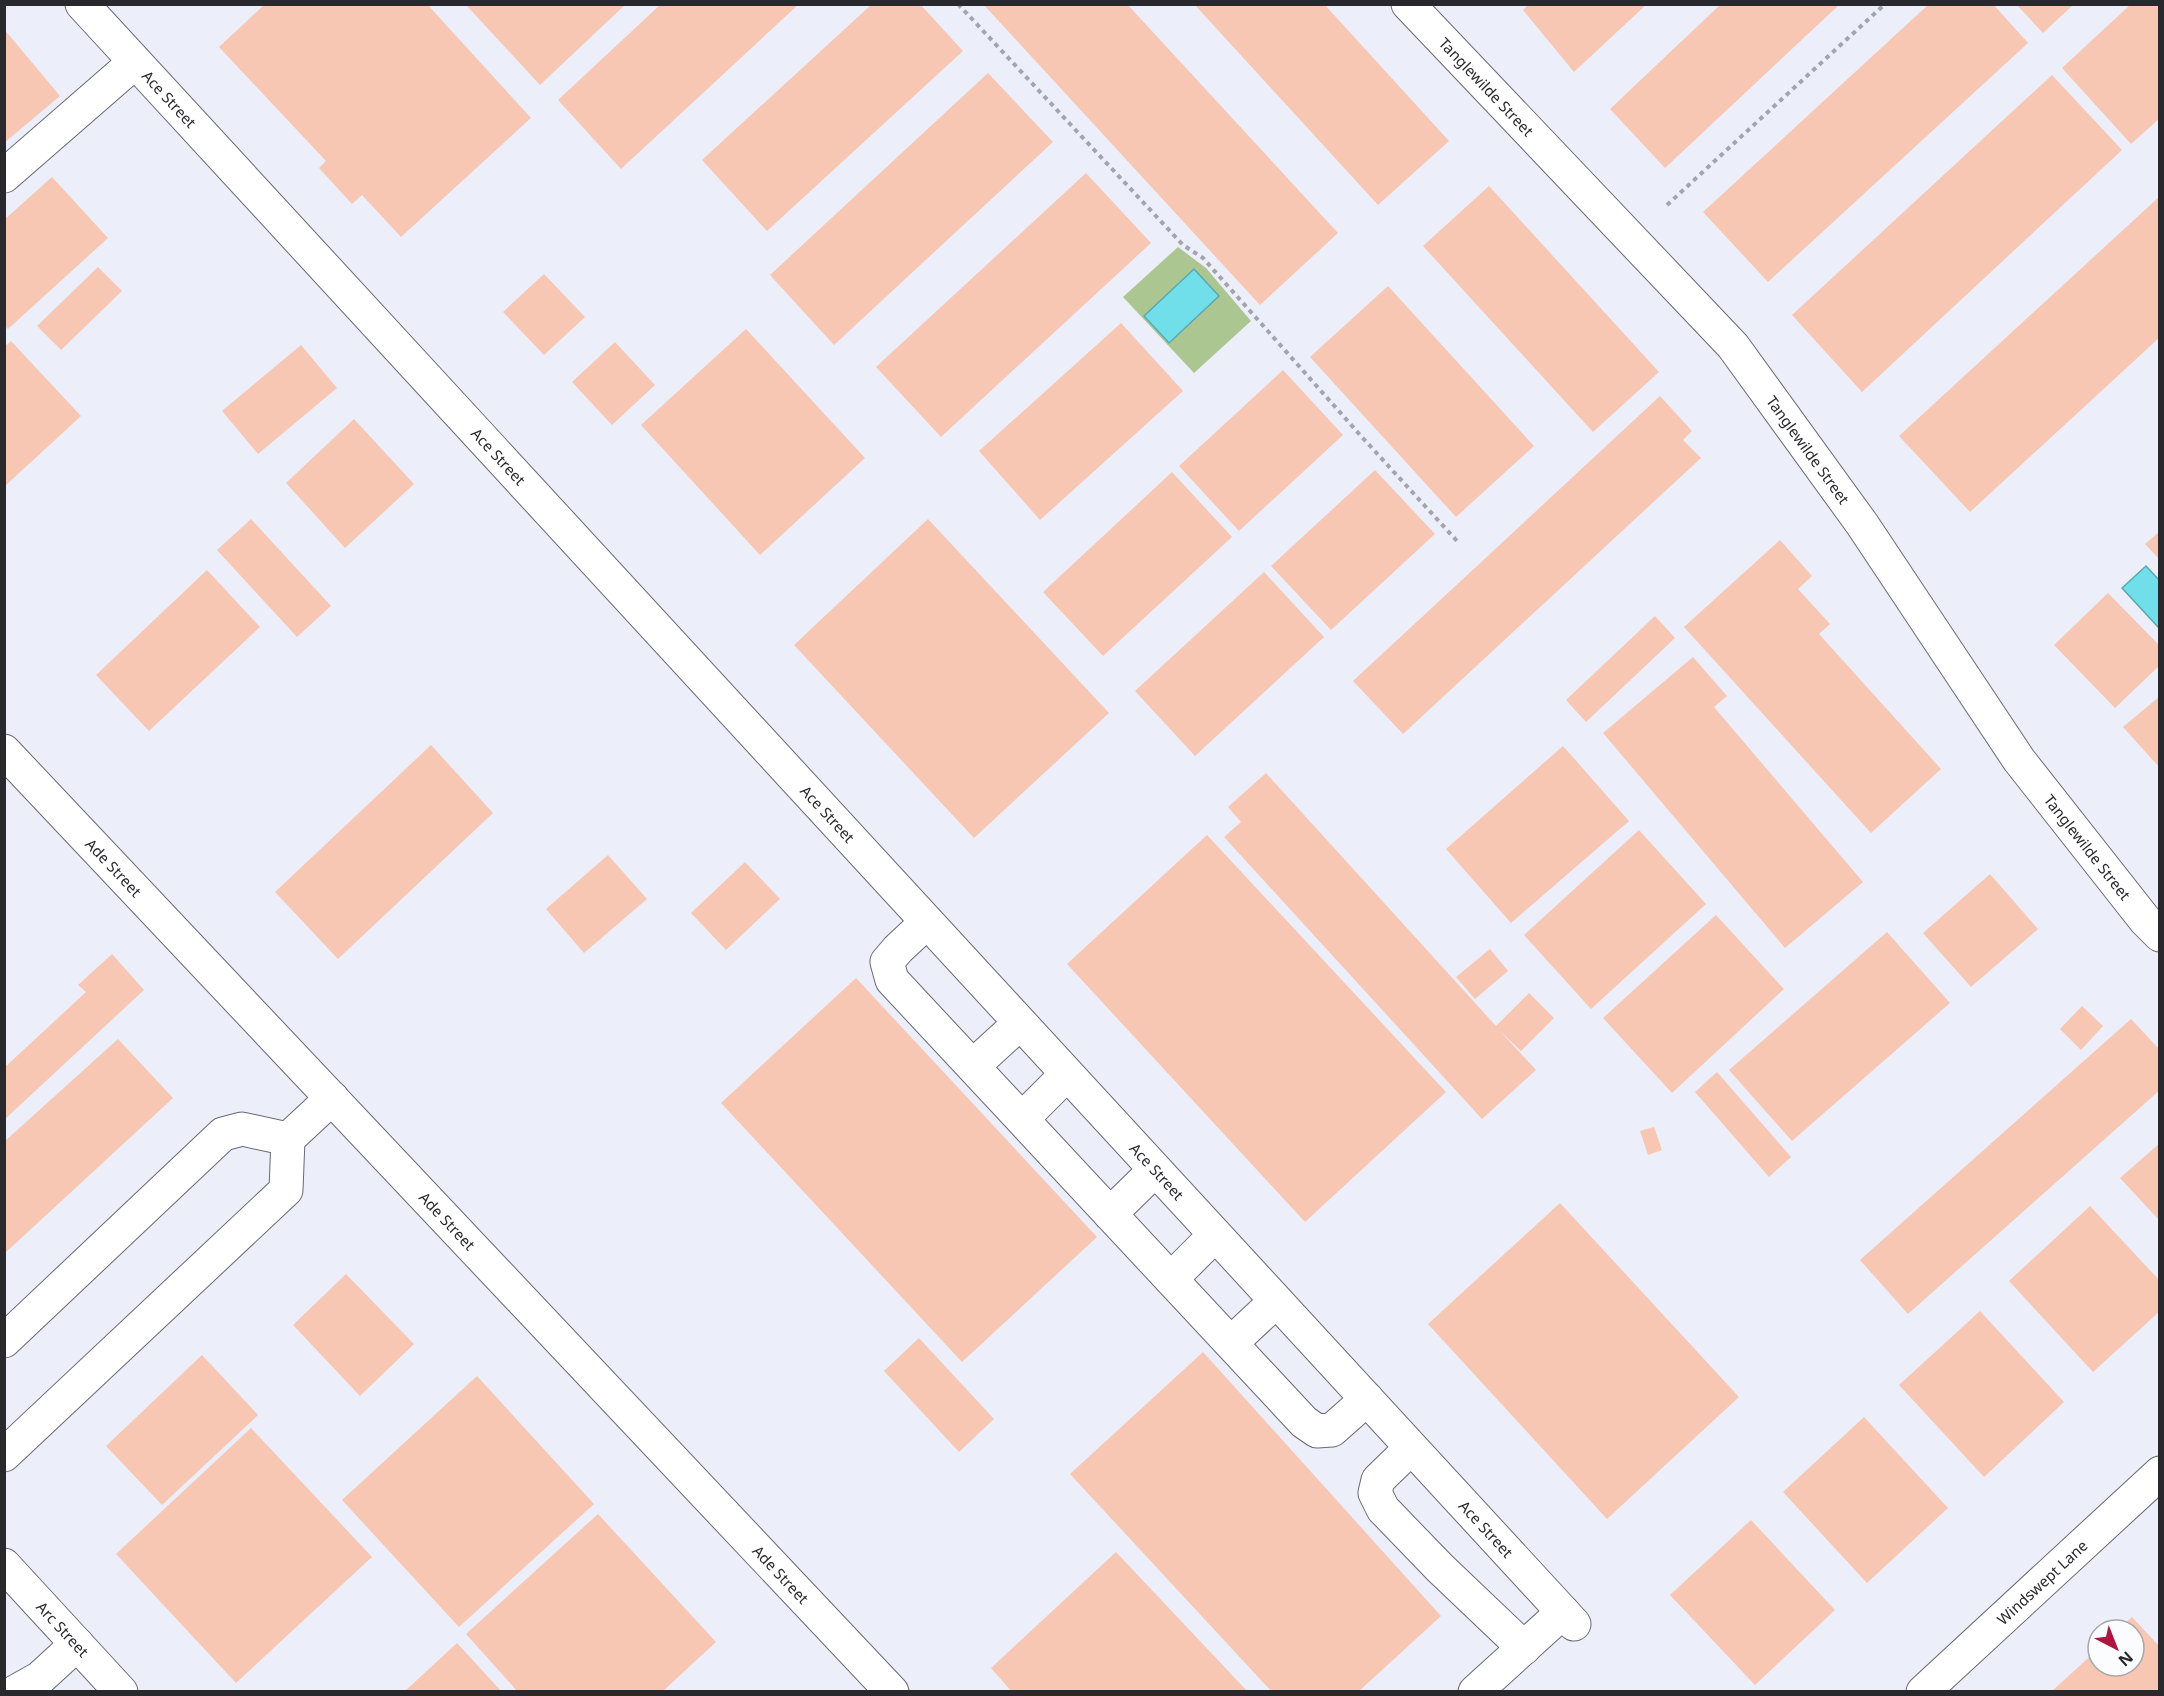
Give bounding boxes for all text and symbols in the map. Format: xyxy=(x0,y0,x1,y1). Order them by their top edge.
street label: Tanglewilde Street xyxy=(1435,33,1539,141)
street label: Ace Street xyxy=(138,66,201,132)
street label: Tanglewilde Street xyxy=(1762,392,1855,508)
street label: Ace Street xyxy=(467,423,530,490)
street label: Ace Street xyxy=(796,781,860,847)
street label: Tanglewilde Street xyxy=(2040,790,2136,905)
street label: Ade Street xyxy=(81,834,147,901)
street label: Ace Street xyxy=(1126,1138,1189,1205)
street label: Ade Street xyxy=(415,1187,480,1255)
street label: Ace Street xyxy=(1455,1496,1518,1562)
street label: Windswept Lane xyxy=(1992,1535,2092,1629)
street label: Ade Street xyxy=(749,1541,814,1608)
street label: Arc Street xyxy=(32,1597,94,1661)
north arrow xyxy=(2086,1618,2146,1678)
text: N xyxy=(2114,1647,2138,1672)

